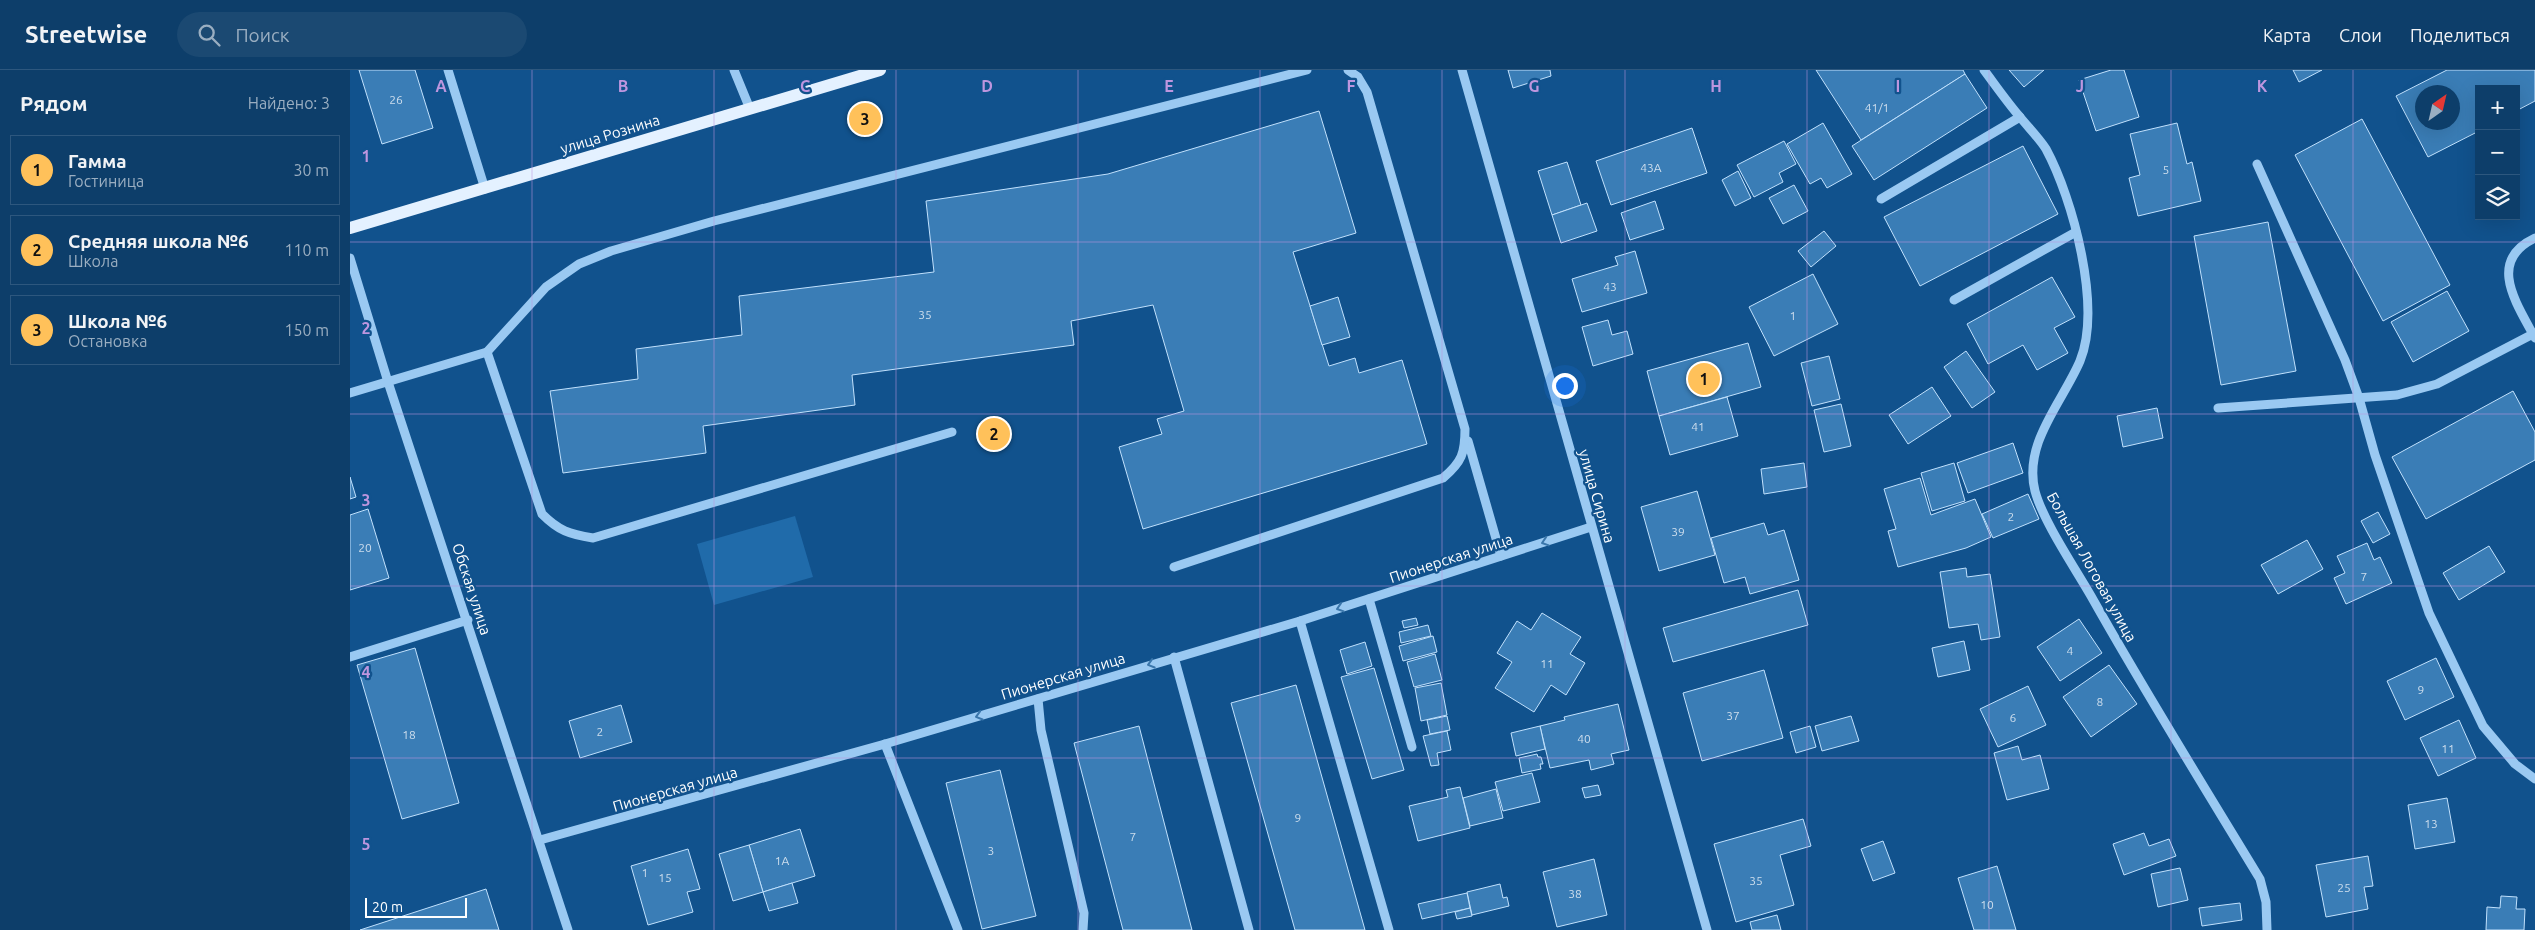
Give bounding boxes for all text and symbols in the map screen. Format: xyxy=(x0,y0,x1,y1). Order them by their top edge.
search box xyxy=(177,12,527,57)
text: Streetwise xyxy=(25,21,147,48)
icon: search xyxy=(195,21,223,49)
text: Поиск xyxy=(235,24,290,46)
text: Карта xyxy=(2263,25,2311,45)
text: Слои xyxy=(2339,25,2382,45)
text: Поделиться xyxy=(2410,25,2510,45)
text: A xyxy=(435,77,447,95)
text: B xyxy=(618,77,628,95)
text: C xyxy=(800,77,810,95)
text: D xyxy=(981,77,993,95)
text: E xyxy=(1164,77,1174,95)
text: F xyxy=(1347,77,1356,95)
text: G xyxy=(1528,77,1540,95)
text: H xyxy=(1710,77,1722,95)
text: I xyxy=(1896,77,1900,95)
text: J xyxy=(2076,77,2084,95)
text: K xyxy=(2257,77,2268,95)
north arrow xyxy=(2415,85,2460,130)
map controls xyxy=(2475,85,2520,220)
button: + xyxy=(2475,85,2520,130)
text: Рядом xyxy=(20,91,88,115)
house number: 26 xyxy=(389,93,403,106)
text: Найдено: 3 xyxy=(248,94,330,112)
pin: 3 xyxy=(849,100,881,138)
house number: 41/1 xyxy=(1865,101,1889,114)
street label: улица Рознина xyxy=(558,111,662,157)
button: − xyxy=(2475,130,2520,175)
text: 1 xyxy=(361,147,371,165)
text: Гамма xyxy=(68,150,127,172)
text: 1 xyxy=(32,161,42,179)
text: 30 m xyxy=(293,161,329,179)
house number: 43А xyxy=(1640,161,1662,174)
house number: 5 xyxy=(2163,163,2169,176)
text: Гостиница xyxy=(68,172,144,190)
button: layers xyxy=(2475,175,2520,220)
text: Средняя школа №6 xyxy=(68,230,249,252)
text: 2 xyxy=(32,241,42,259)
text: 110 m xyxy=(284,241,329,259)
text: Школа xyxy=(68,252,118,270)
house number: 43 xyxy=(1603,280,1617,293)
house number: 35 xyxy=(918,308,932,321)
house number: 1 xyxy=(1790,309,1796,322)
text: Школа №6 xyxy=(68,310,167,332)
text: 2 xyxy=(361,319,371,337)
text: 3 xyxy=(32,321,42,339)
text: 150 m xyxy=(284,321,329,339)
text: Остановка xyxy=(68,332,147,350)
pin: 1 xyxy=(1688,360,1720,398)
your location xyxy=(1552,373,1578,399)
pin: 2 xyxy=(978,415,1010,453)
house number: 41 xyxy=(1691,420,1705,433)
street label: улица Сирина xyxy=(1576,447,1618,545)
street label: Большая Логовая улица xyxy=(2044,489,2140,645)
text: 3 xyxy=(361,491,371,509)
house number: 2 xyxy=(2008,510,2014,523)
house number: 39 xyxy=(1671,525,1685,538)
street label: Пионерская улица xyxy=(1387,530,1515,586)
one-way arrow xyxy=(1541,536,1550,546)
house number: 20 xyxy=(358,541,372,554)
street label: Обская улица xyxy=(449,541,495,637)
house number: 7 xyxy=(2361,570,2367,583)
one-way arrow xyxy=(1337,602,1345,612)
house number: 4 xyxy=(2067,644,2074,657)
street label: Пионерская улица xyxy=(999,649,1127,703)
house number: 11 xyxy=(1540,657,1554,670)
one-way arrow xyxy=(1147,658,1156,668)
text: 4 xyxy=(361,663,371,681)
house number: 9 xyxy=(2418,683,2424,696)
house number: 8 xyxy=(2097,695,2104,708)
house number: 37 xyxy=(1726,709,1740,722)
one-way arrow xyxy=(975,711,983,721)
house number: 6 xyxy=(2010,711,2017,724)
house number: 2 xyxy=(597,725,603,738)
house number: 18 xyxy=(402,728,416,741)
house number: 40 xyxy=(1577,732,1591,745)
house number: 11 xyxy=(2441,742,2455,755)
street label: Пионерская улица xyxy=(611,763,739,815)
house number: 9 xyxy=(1295,811,1301,824)
house number: 13 xyxy=(2424,817,2438,830)
house number: 7 xyxy=(1130,830,1136,843)
text: 5 xyxy=(361,835,371,853)
house number: 3 xyxy=(988,844,994,857)
house number: 1А xyxy=(775,854,789,867)
house number: 1 xyxy=(642,866,648,879)
house number: 15 xyxy=(658,871,672,884)
house number: 35 xyxy=(1749,874,1763,887)
house number: 25 xyxy=(2337,881,2351,894)
house number: 38 xyxy=(1568,887,1582,900)
scale bar xyxy=(365,895,468,918)
house number: 10 xyxy=(1980,898,1994,911)
text: 20 m xyxy=(372,899,403,915)

